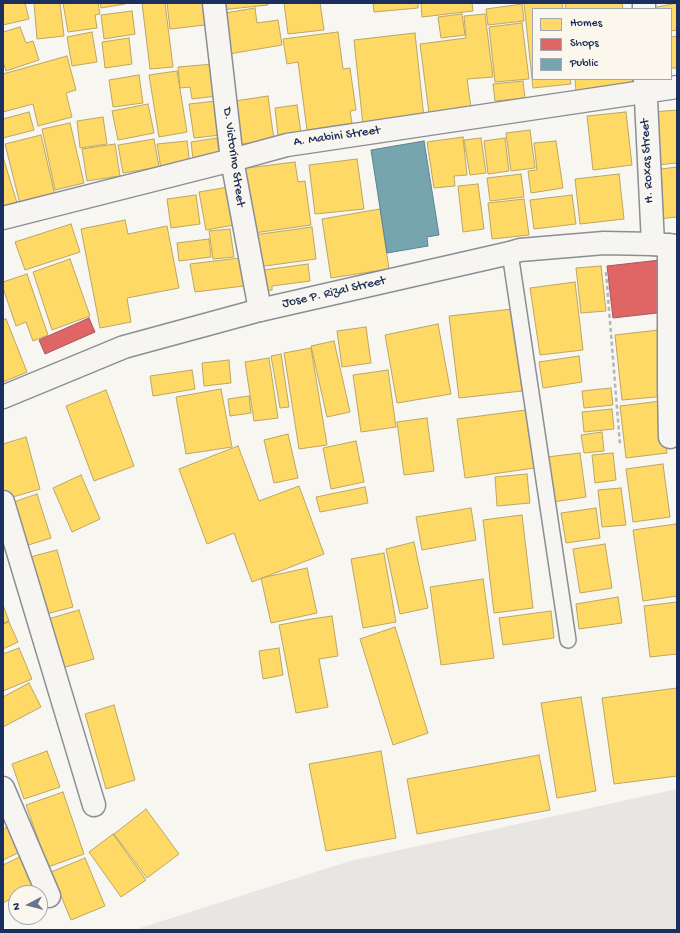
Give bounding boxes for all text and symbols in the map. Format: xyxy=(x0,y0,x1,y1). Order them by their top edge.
legend xyxy=(532,8,672,80)
text: Homes xyxy=(570,17,602,31)
text: Shops xyxy=(570,37,599,51)
text: Public xyxy=(570,57,598,71)
street label: D. Victorino Street xyxy=(218,106,248,208)
street label: H. Roxas Street xyxy=(638,118,658,204)
street label: A. Mabini Street xyxy=(293,123,381,151)
street label: Jose P. Rizal Street xyxy=(281,274,387,312)
north arrow xyxy=(8,885,48,925)
text: N xyxy=(11,902,23,911)

